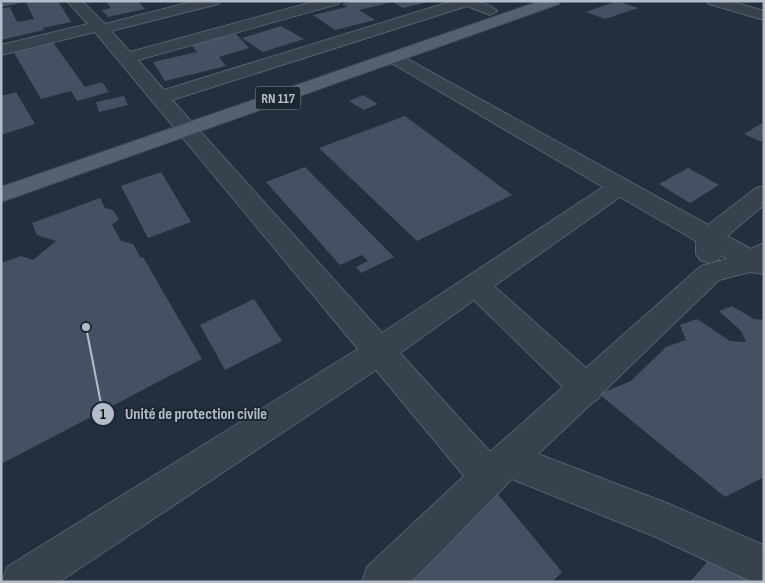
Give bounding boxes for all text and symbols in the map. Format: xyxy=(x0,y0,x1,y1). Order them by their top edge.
road number: RN 117 xyxy=(256,86,300,110)
callout: Unité de protection civile xyxy=(90,398,277,429)
text: 1 xyxy=(100,405,106,424)
text: Unité de protection civile xyxy=(125,405,267,424)

